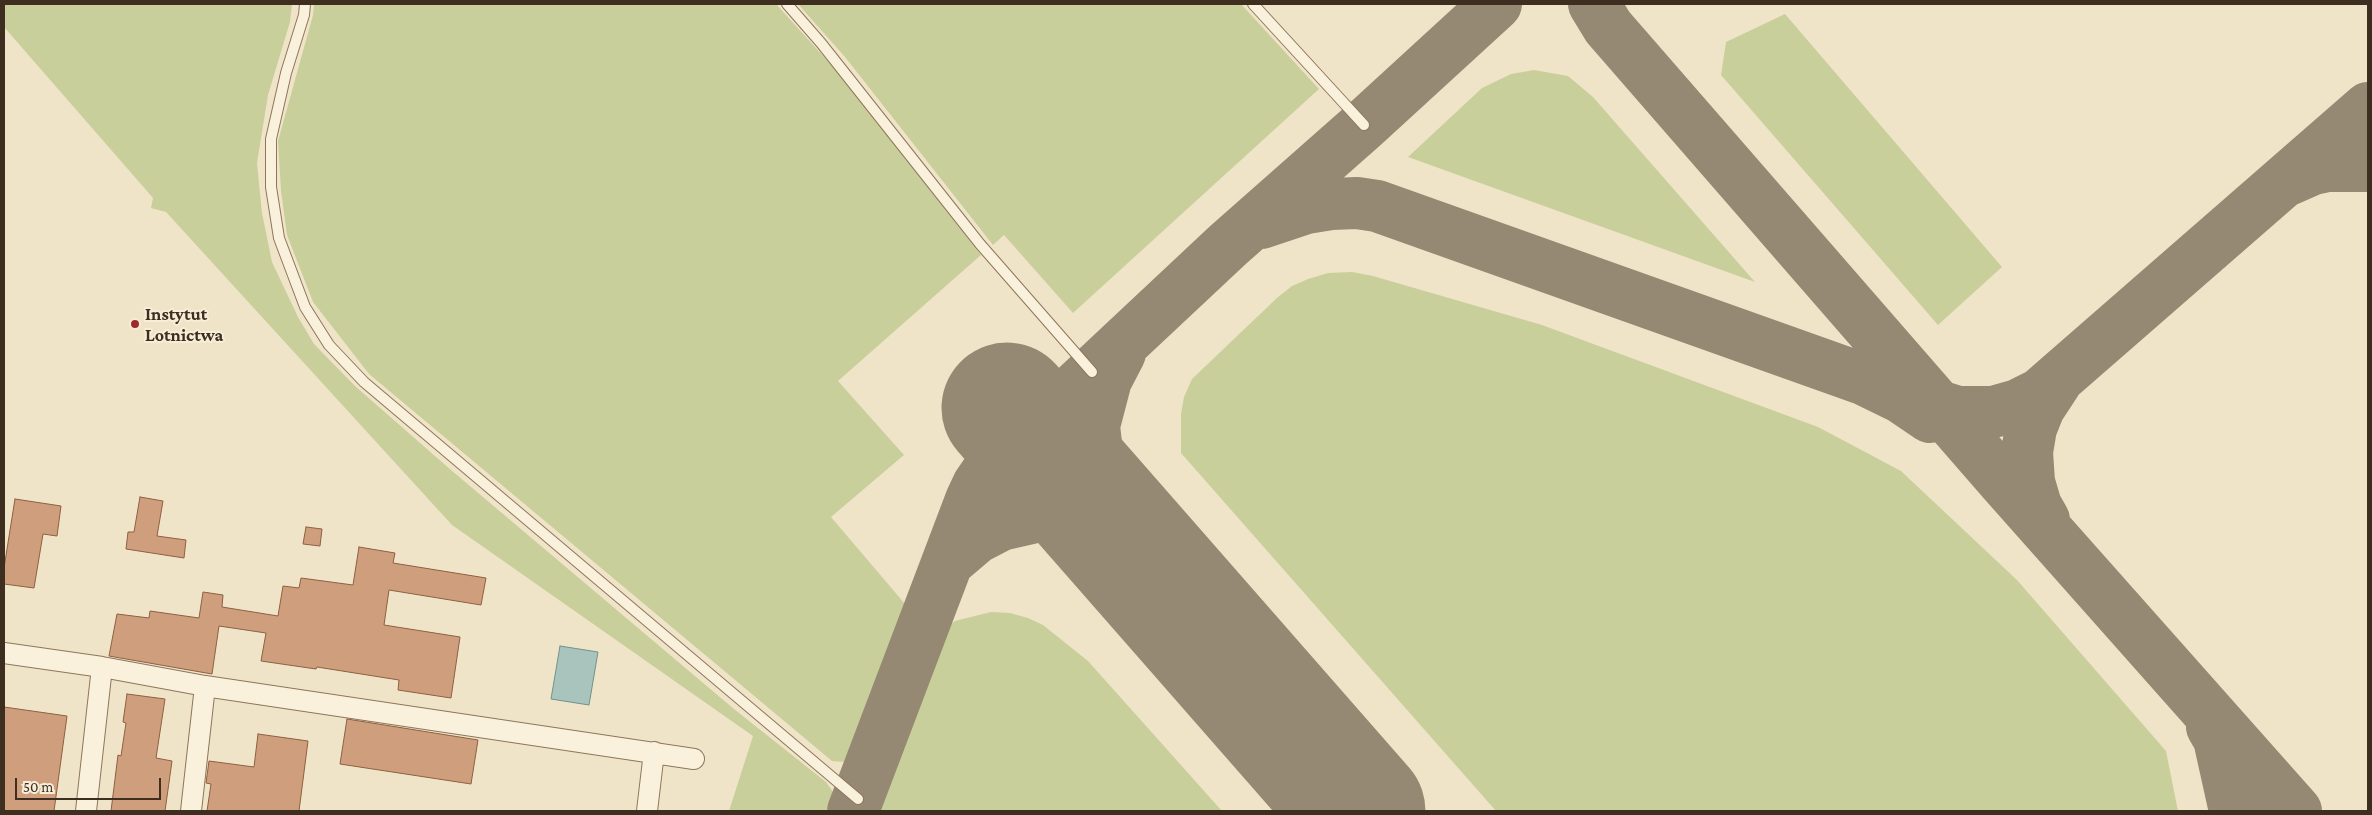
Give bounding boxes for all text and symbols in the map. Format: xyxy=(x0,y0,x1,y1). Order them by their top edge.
place label: Instytut Lotnictwa xyxy=(145,303,223,346)
marker: Instytut Lotnictwa xyxy=(129,318,141,330)
scale bar xyxy=(18,768,164,800)
text: 50 m xyxy=(23,779,53,795)

